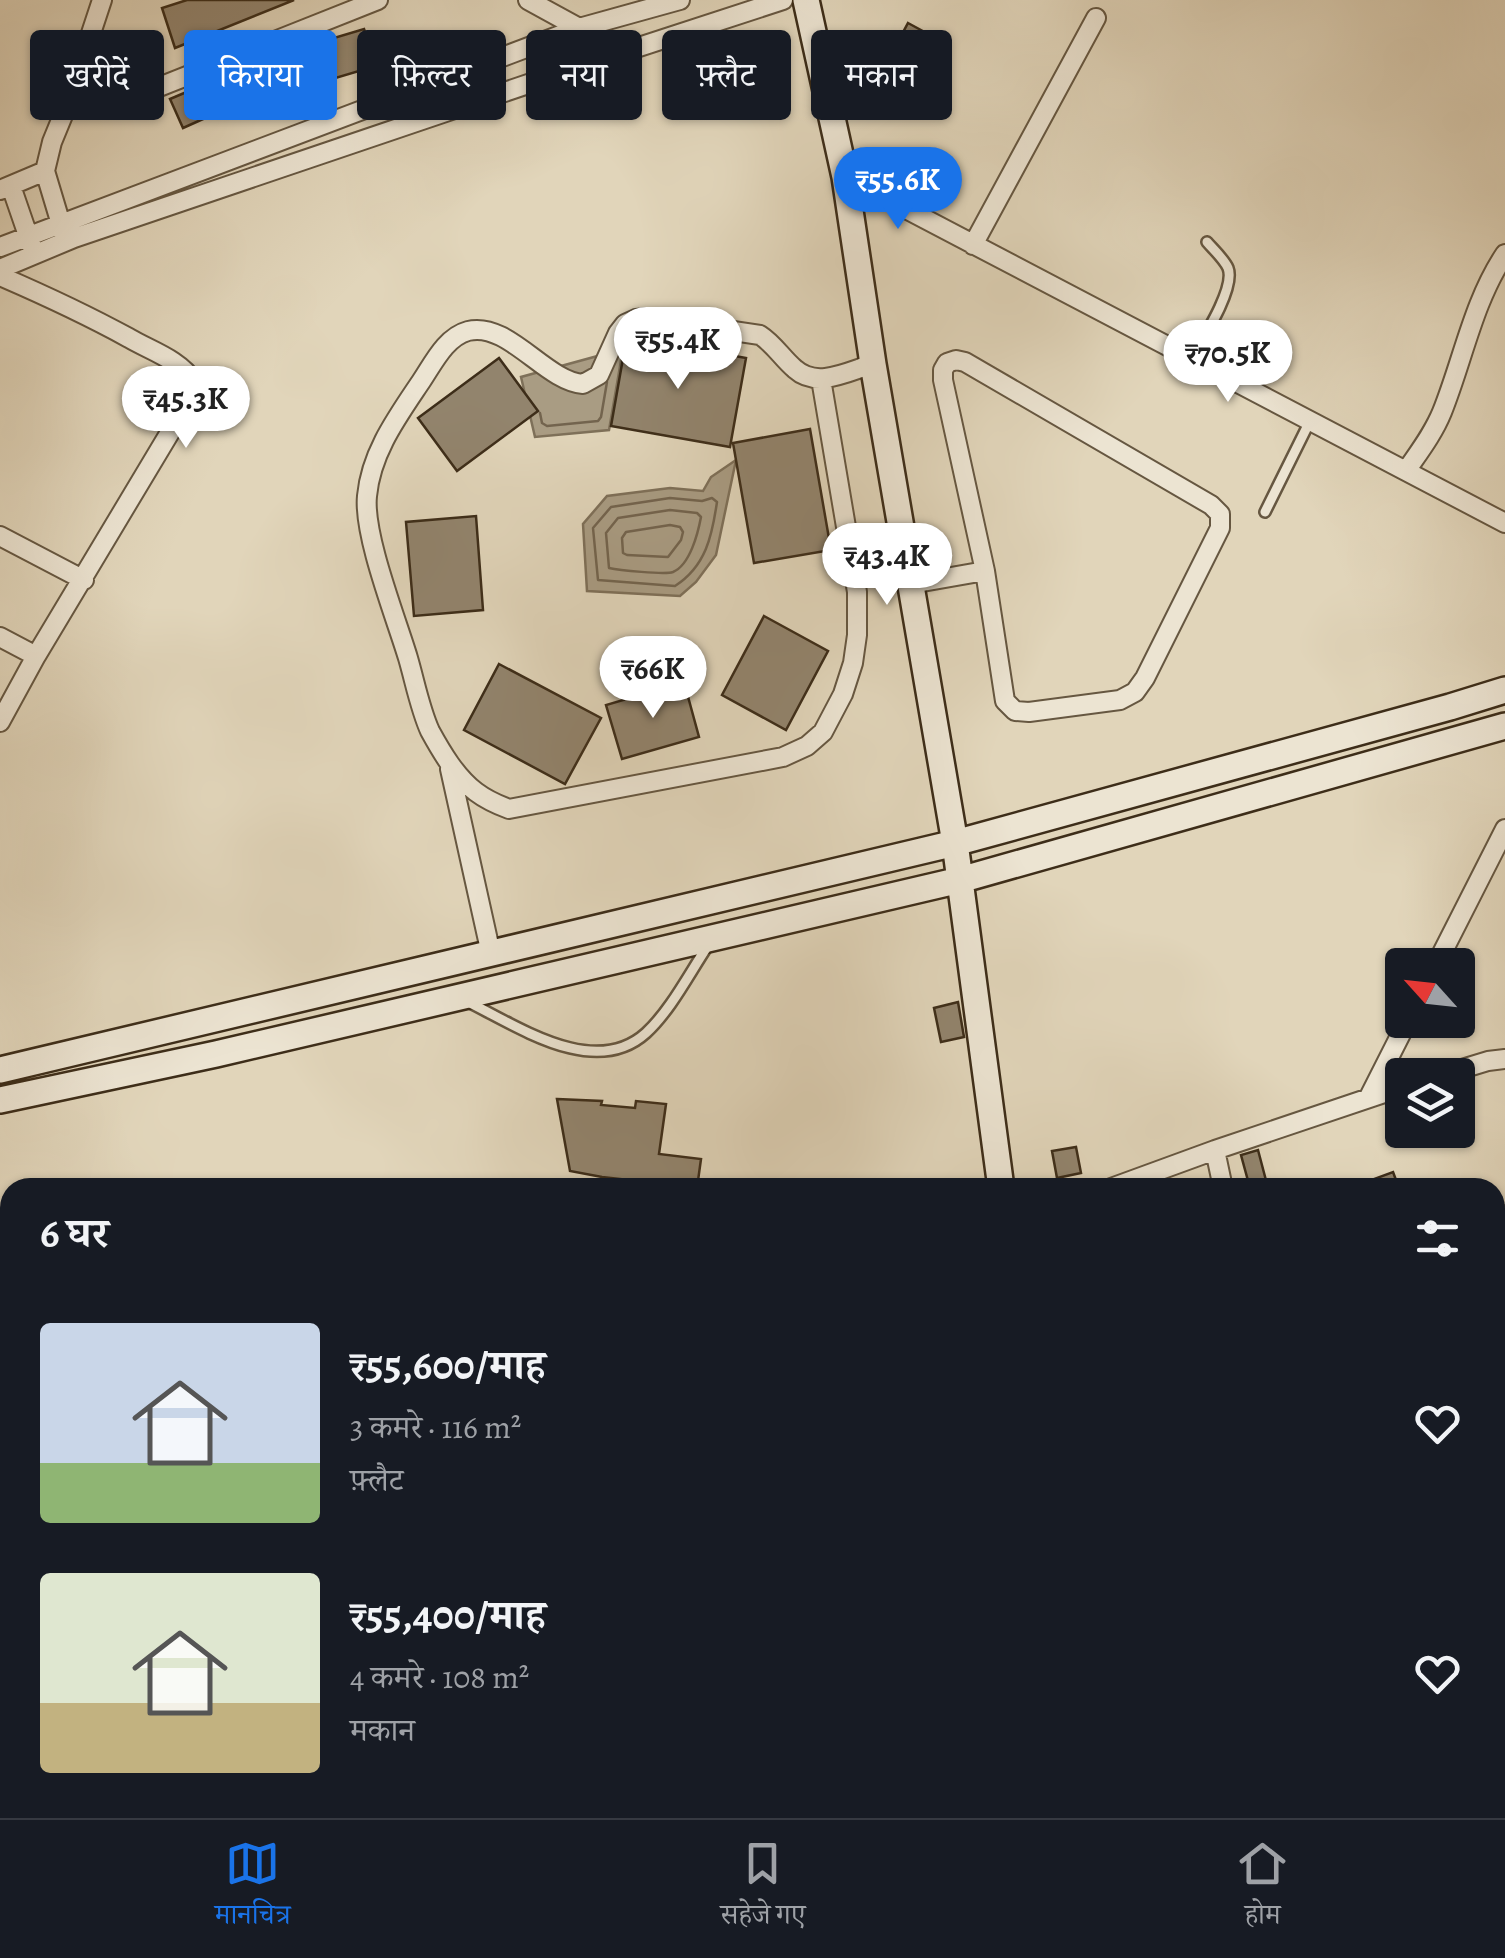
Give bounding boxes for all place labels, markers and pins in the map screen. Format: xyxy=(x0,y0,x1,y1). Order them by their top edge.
pin: ₹55.6K xyxy=(817,147,979,232)
pin: ₹55.4K xyxy=(597,307,759,392)
pin: ₹70.5K xyxy=(1147,320,1309,405)
pin: ₹45.3K xyxy=(105,366,267,451)
pin: ₹43.4K xyxy=(806,523,968,608)
pin: ₹66K xyxy=(594,636,712,721)

